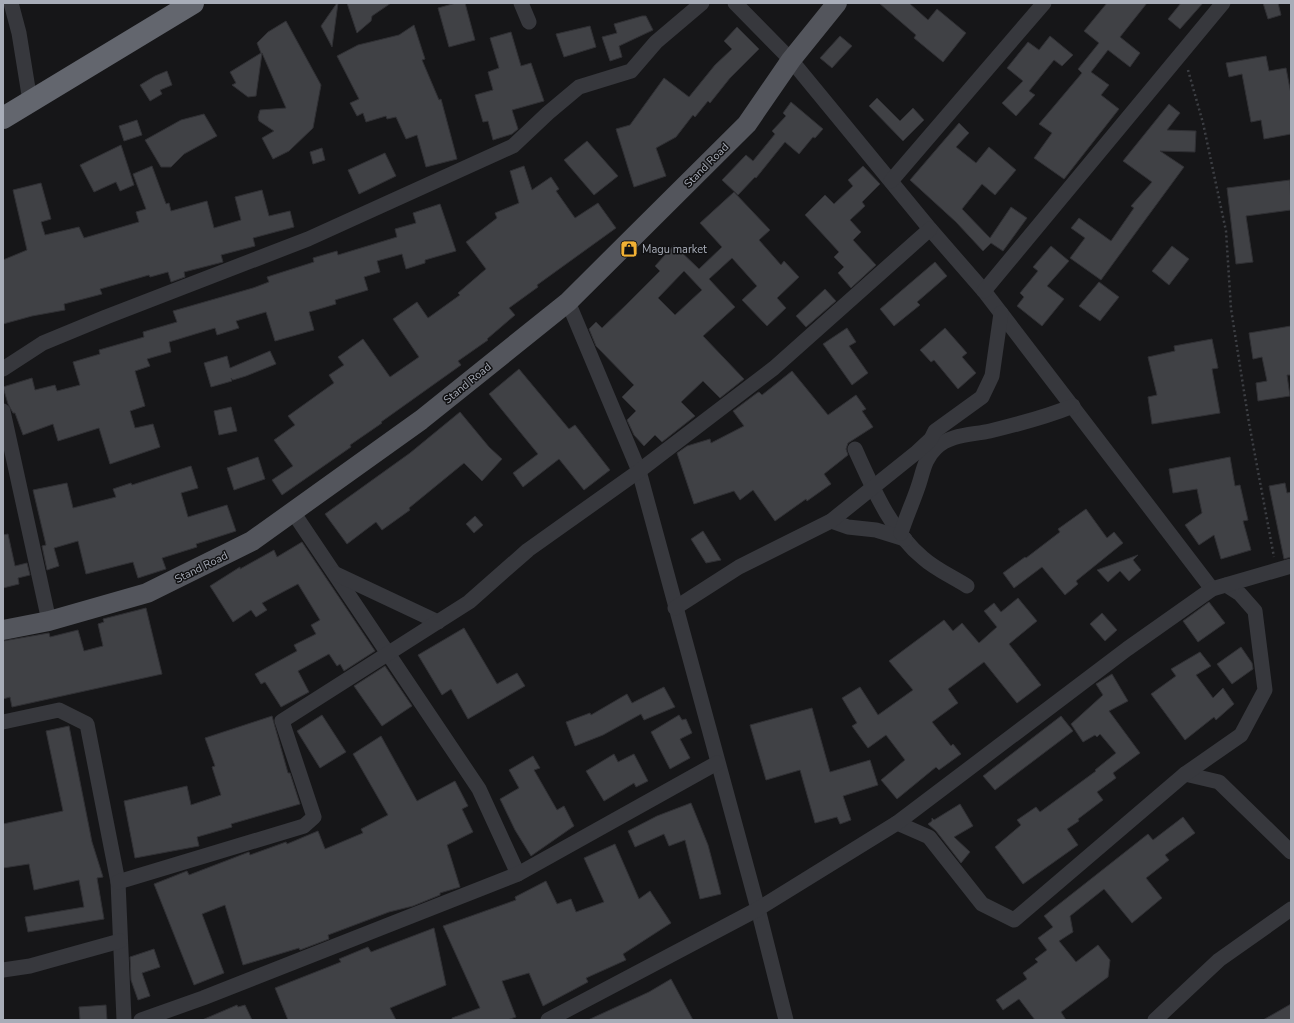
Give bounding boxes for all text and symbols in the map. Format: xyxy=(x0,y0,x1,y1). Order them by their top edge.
street label: Stand Road xyxy=(681,140,732,191)
shop icon: Magu market xyxy=(619,239,639,259)
place label: Magu market xyxy=(642,242,707,257)
street label: Stand Road xyxy=(440,359,494,407)
street label: Stand Road xyxy=(172,548,230,587)

